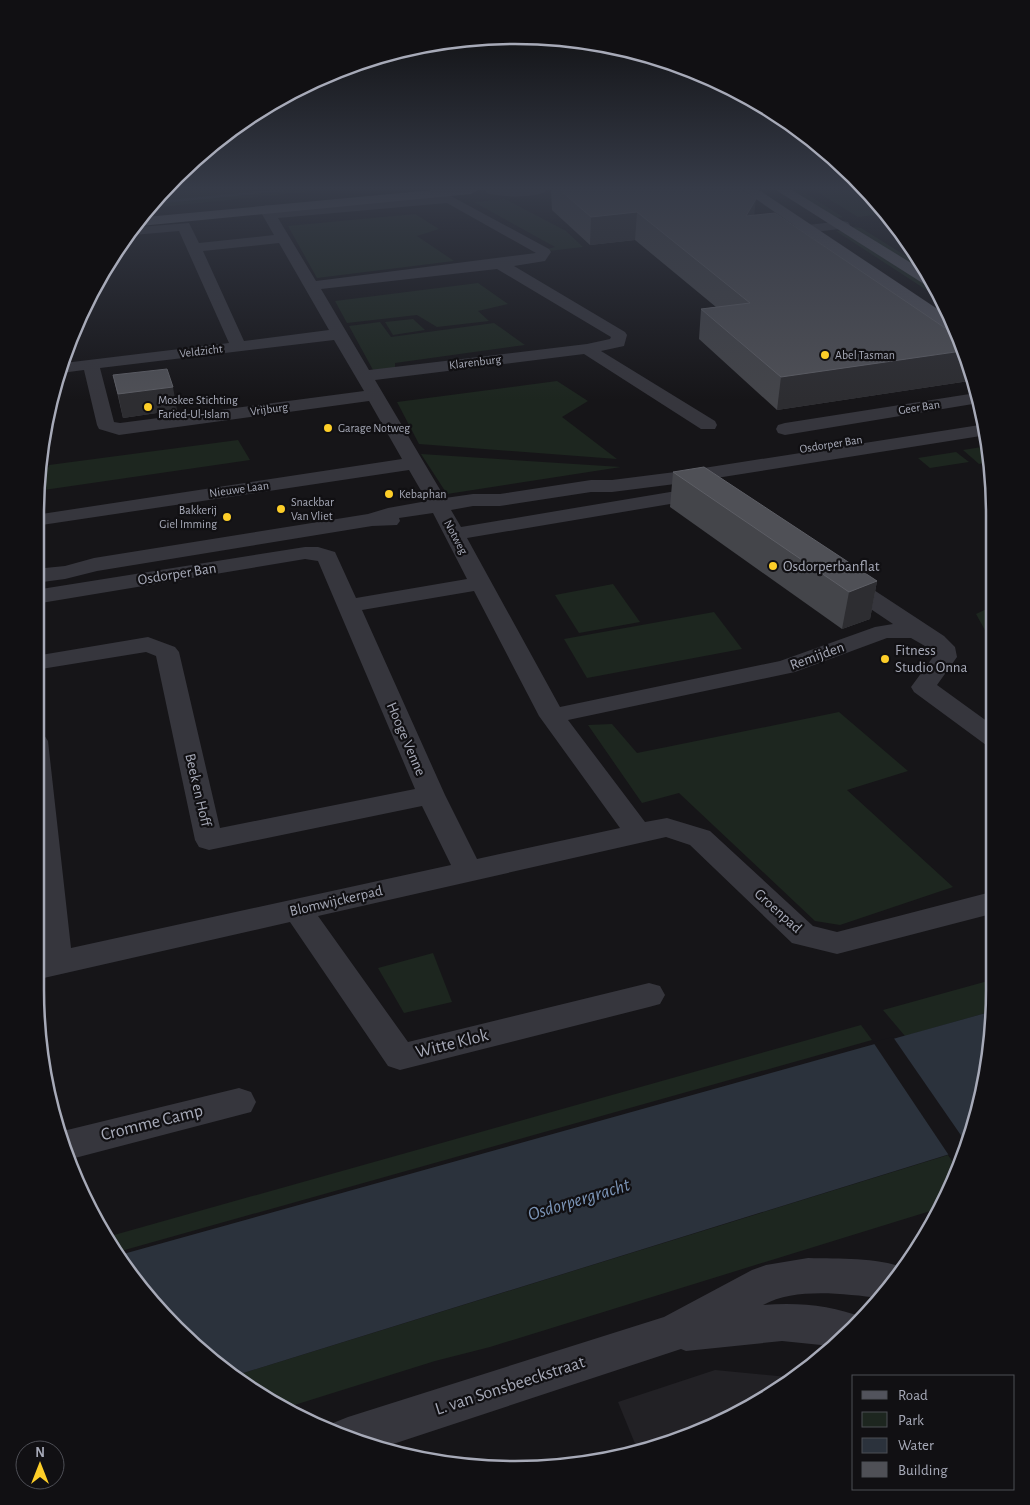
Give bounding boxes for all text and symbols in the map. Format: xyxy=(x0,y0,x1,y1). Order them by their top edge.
street label: Veldzicht xyxy=(179,342,223,360)
marker: Abel Tasman xyxy=(819,349,831,361)
place label: Abel Tasman xyxy=(835,349,895,361)
street label: Klarenburg xyxy=(448,353,502,371)
place label: Moskee Stichting Faried-Ul-Islam xyxy=(158,394,238,420)
street label: Geer Ban xyxy=(897,398,941,416)
street label: Vrijburg xyxy=(249,400,289,419)
marker: Moskee Stichting Faried-Ul-Islam xyxy=(142,401,154,413)
marker: Garage Notweg xyxy=(322,422,334,434)
place label: Garage Notweg xyxy=(338,422,410,434)
street label: Osdorper Ban xyxy=(799,433,863,455)
street label: Nieuwe Laan xyxy=(208,479,270,499)
marker: Kebaphan xyxy=(383,488,395,500)
place label: Kebaphan xyxy=(399,488,447,500)
place label: Snackbar Van Vliet xyxy=(291,496,334,522)
marker: Snackbar Van Vliet xyxy=(275,503,287,515)
place label: Bakkerij Giel Imming xyxy=(159,504,217,530)
marker: Bakkerij Giel Imming xyxy=(221,511,233,523)
street label: Notweg xyxy=(442,518,470,556)
place label: Osdorperbanflat xyxy=(783,559,880,574)
street label: Osdorper Ban xyxy=(137,560,217,588)
marker: Osdorperbanflat xyxy=(767,560,779,572)
street label: Remijden xyxy=(788,639,846,673)
place label: Fitness Studio Onna xyxy=(895,643,968,675)
marker: Fitness Studio Onna xyxy=(879,653,891,665)
street label: Hooge Venne xyxy=(384,700,428,778)
street label: Beek en Hoff xyxy=(182,752,214,829)
street label: Blomwijckerpad xyxy=(288,883,384,919)
street label: Groenpad xyxy=(751,886,805,936)
street label: Witte Klok xyxy=(414,1026,491,1062)
street label: Cromme Camp xyxy=(99,1102,205,1144)
water label: Osdorpergracht xyxy=(525,1175,633,1225)
street label: L. van Sonsbeeckstraat xyxy=(433,1353,587,1419)
legend xyxy=(852,1375,1015,1490)
text: Road xyxy=(898,1388,928,1403)
text: Park xyxy=(898,1413,924,1428)
text: Water xyxy=(898,1438,934,1453)
north arrow xyxy=(15,1440,65,1490)
text: N xyxy=(35,1446,45,1460)
text: Building xyxy=(898,1463,948,1478)

